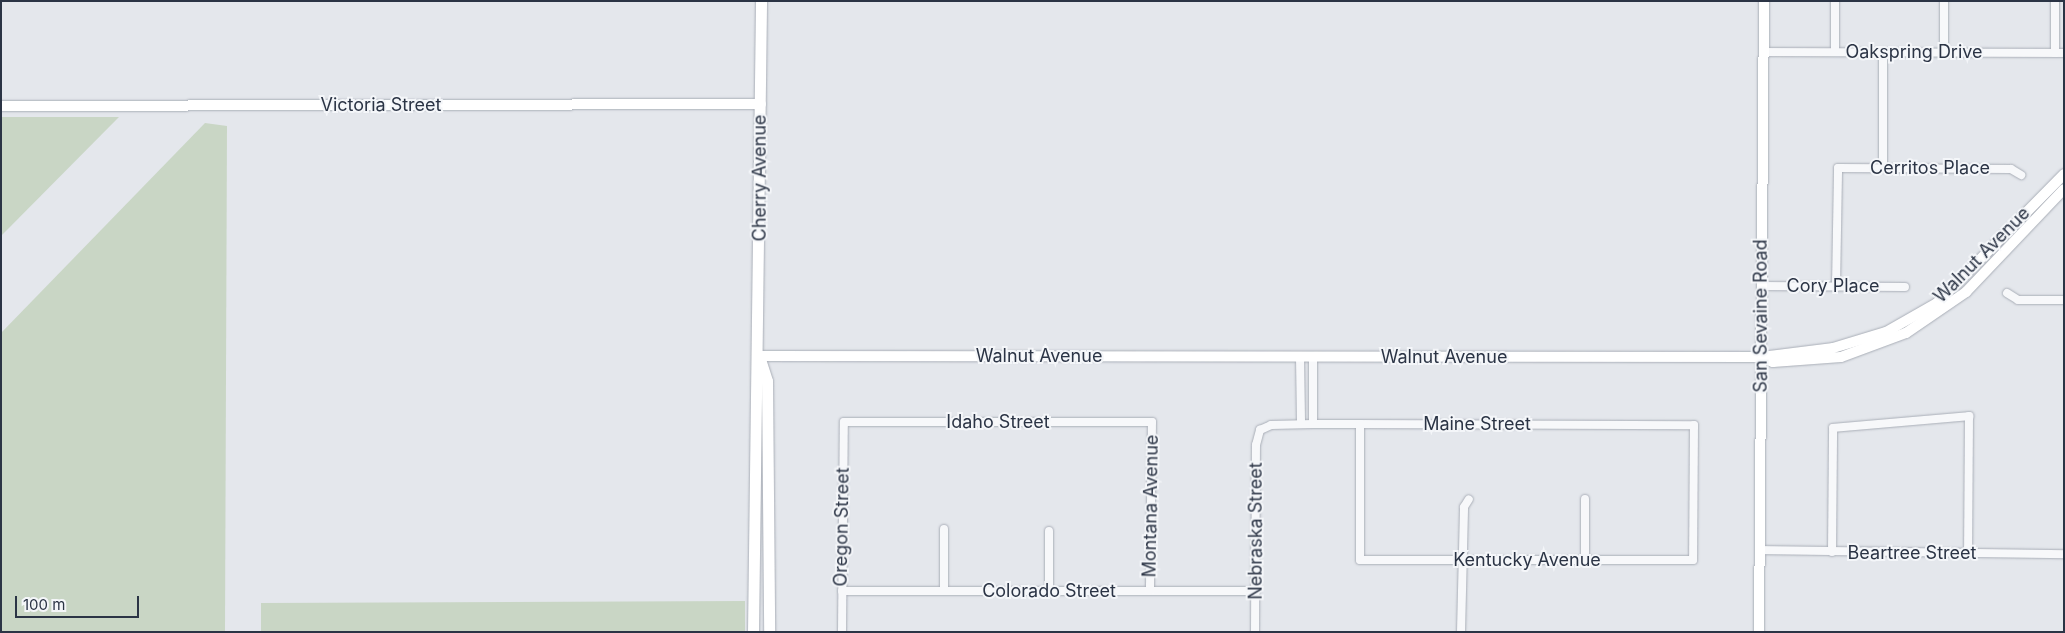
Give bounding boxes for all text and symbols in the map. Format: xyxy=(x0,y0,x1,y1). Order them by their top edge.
street label: Oakspring Drive xyxy=(1845,41,1983,63)
street label: Victoria Street xyxy=(321,94,441,116)
street label: Cherry Avenue xyxy=(749,115,771,241)
street label: Cerritos Place xyxy=(1870,157,1990,179)
street label: Walnut Avenue xyxy=(1930,203,2034,307)
street label: San Sevaine Road xyxy=(1750,239,1772,393)
street label: Cory Place xyxy=(1787,275,1879,297)
street label: Walnut Avenue xyxy=(976,345,1102,367)
street label: Walnut Avenue xyxy=(1381,346,1507,368)
street label: Idaho Street xyxy=(946,411,1050,433)
street label: Maine Street xyxy=(1423,413,1531,435)
street label: Montana Avenue xyxy=(1139,434,1163,578)
street label: Nebraska Street xyxy=(1245,462,1267,600)
street label: Oregon Street xyxy=(830,467,854,587)
street label: Beartree Street xyxy=(1848,542,1976,564)
street label: Kentucky Avenue xyxy=(1453,549,1601,571)
street label: Colorado Street xyxy=(982,580,1116,602)
scale bar xyxy=(18,586,141,618)
text: 100 m xyxy=(23,595,65,614)

